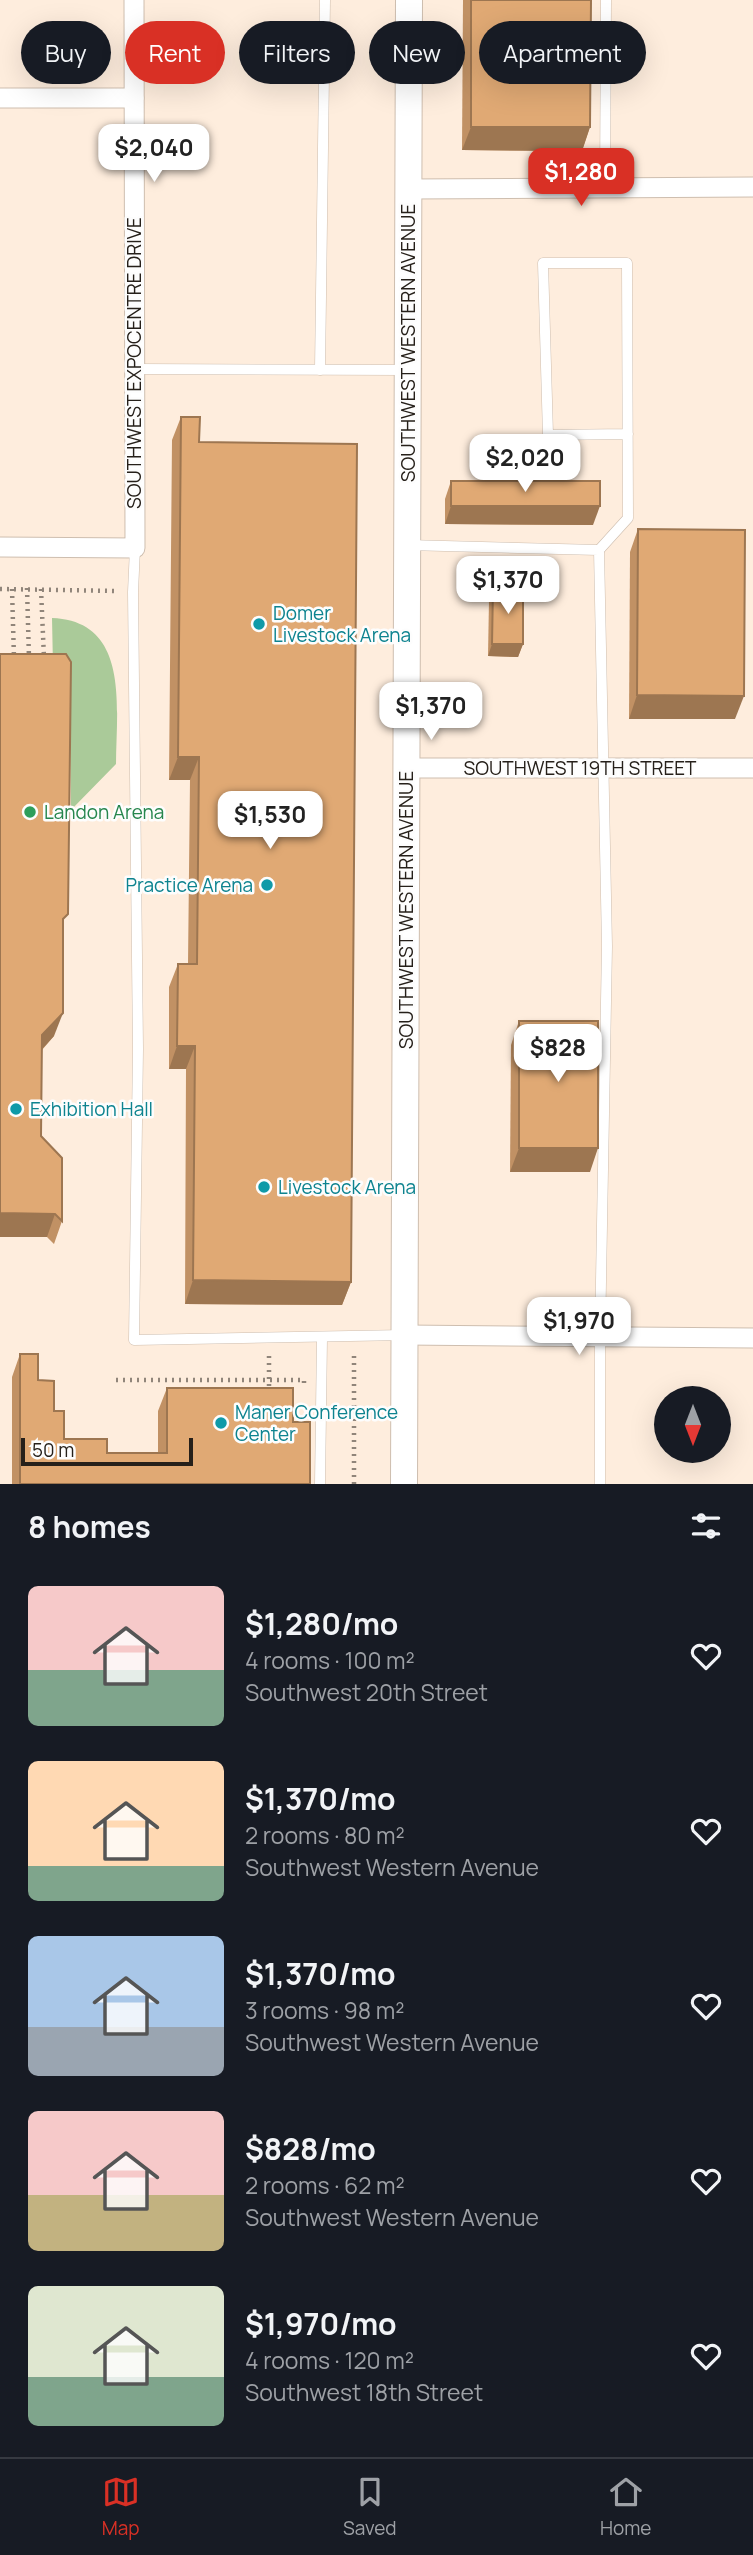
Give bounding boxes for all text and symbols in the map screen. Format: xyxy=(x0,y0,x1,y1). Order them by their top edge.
chip: Buy xyxy=(21,21,111,84)
chip: Rent xyxy=(125,21,225,84)
chip: Filters xyxy=(239,21,355,84)
chip: New xyxy=(369,21,465,84)
chip: Apartment xyxy=(479,21,646,84)
pin: $2,040 xyxy=(97,124,211,184)
text: $2,040 xyxy=(114,131,194,163)
pin: $1,280 xyxy=(524,148,638,208)
text: $1,280 xyxy=(544,155,618,187)
street label: SOUTHWEST WESTERN AVENUE xyxy=(395,204,421,482)
street label: SOUTHWEST EXPOCENTRE DRIVE xyxy=(121,217,147,509)
pin: $2,020 xyxy=(468,434,582,494)
text: $2,020 xyxy=(485,441,565,473)
pin: $1,370 xyxy=(451,556,565,616)
text: $1,370 xyxy=(472,563,544,595)
place label: Domer Livestock Arena xyxy=(273,600,411,648)
marker: Domer Livestock Arena xyxy=(251,616,267,632)
pin: $1,370 xyxy=(374,682,488,742)
text: $1,370 xyxy=(395,689,467,721)
street label: SOUTHWEST 19TH STREET xyxy=(464,755,697,781)
street label: SOUTHWEST WESTERN AVENUE xyxy=(393,771,419,1049)
pin: $1,530 xyxy=(213,792,327,851)
text: $1,530 xyxy=(234,798,306,830)
place label: Landon Arena xyxy=(44,799,164,825)
marker: Landon Arena xyxy=(22,804,38,820)
place label: Practice Arena xyxy=(125,872,253,898)
marker: Practice Arena xyxy=(259,877,275,893)
pin: $828 xyxy=(517,1024,599,1084)
text: $828 xyxy=(530,1031,586,1063)
place label: Exhibition Hall xyxy=(30,1096,153,1122)
marker: Exhibition Hall xyxy=(8,1101,24,1117)
place label: Livestock Arena xyxy=(278,1174,416,1200)
marker: Livestock Arena xyxy=(256,1179,272,1195)
pin: $1,970 xyxy=(522,1298,636,1357)
text: $1,970 xyxy=(543,1304,615,1336)
north arrow xyxy=(654,1386,732,1463)
map controls xyxy=(654,1386,731,1463)
place label: Maner Conference Center xyxy=(235,1399,398,1447)
marker: Maner Conference Center xyxy=(213,1415,229,1431)
scale bar xyxy=(21,1435,192,1467)
text: 50 m xyxy=(32,1437,74,1463)
text: 8 homes xyxy=(28,1506,151,1547)
icon: filters xyxy=(687,1507,725,1545)
text: $1,280/mo xyxy=(245,1603,398,1644)
icon: home xyxy=(84,1614,168,1698)
icon: heart xyxy=(687,1637,725,1675)
text: 4 rooms · 100 m² xyxy=(245,1644,415,1676)
text: Southwest 20th Street xyxy=(245,1676,488,1708)
text: $1,370/mo xyxy=(245,1778,395,1819)
icon: home xyxy=(84,1789,168,1873)
icon: heart xyxy=(687,1812,725,1850)
text: 2 rooms · 80 m² xyxy=(245,1819,405,1851)
text: Southwest Western Avenue xyxy=(245,1851,539,1883)
text: $1,370/mo xyxy=(245,1953,395,1994)
icon: home xyxy=(84,1964,168,2048)
icon: heart xyxy=(687,1987,725,2025)
text: 3 rooms · 98 m² xyxy=(245,1994,405,2026)
text: Southwest Western Avenue xyxy=(245,2026,539,2058)
text: $828/mo xyxy=(245,2128,376,2169)
icon: home xyxy=(84,2139,168,2223)
icon: heart xyxy=(687,2162,725,2200)
text: 2 rooms · 62 m² xyxy=(245,2169,405,2201)
text: Southwest Western Avenue xyxy=(245,2201,539,2233)
text: $1,970/mo xyxy=(245,2303,397,2344)
icon: home xyxy=(84,2314,168,2398)
icon: heart xyxy=(687,2337,725,2375)
text: 4 rooms · 120 m² xyxy=(245,2344,414,2376)
text: Southwest 18th Street xyxy=(245,2376,483,2408)
tab: Map xyxy=(102,2473,140,2541)
tab: Saved xyxy=(343,2473,397,2541)
tab: Home xyxy=(600,2473,651,2541)

